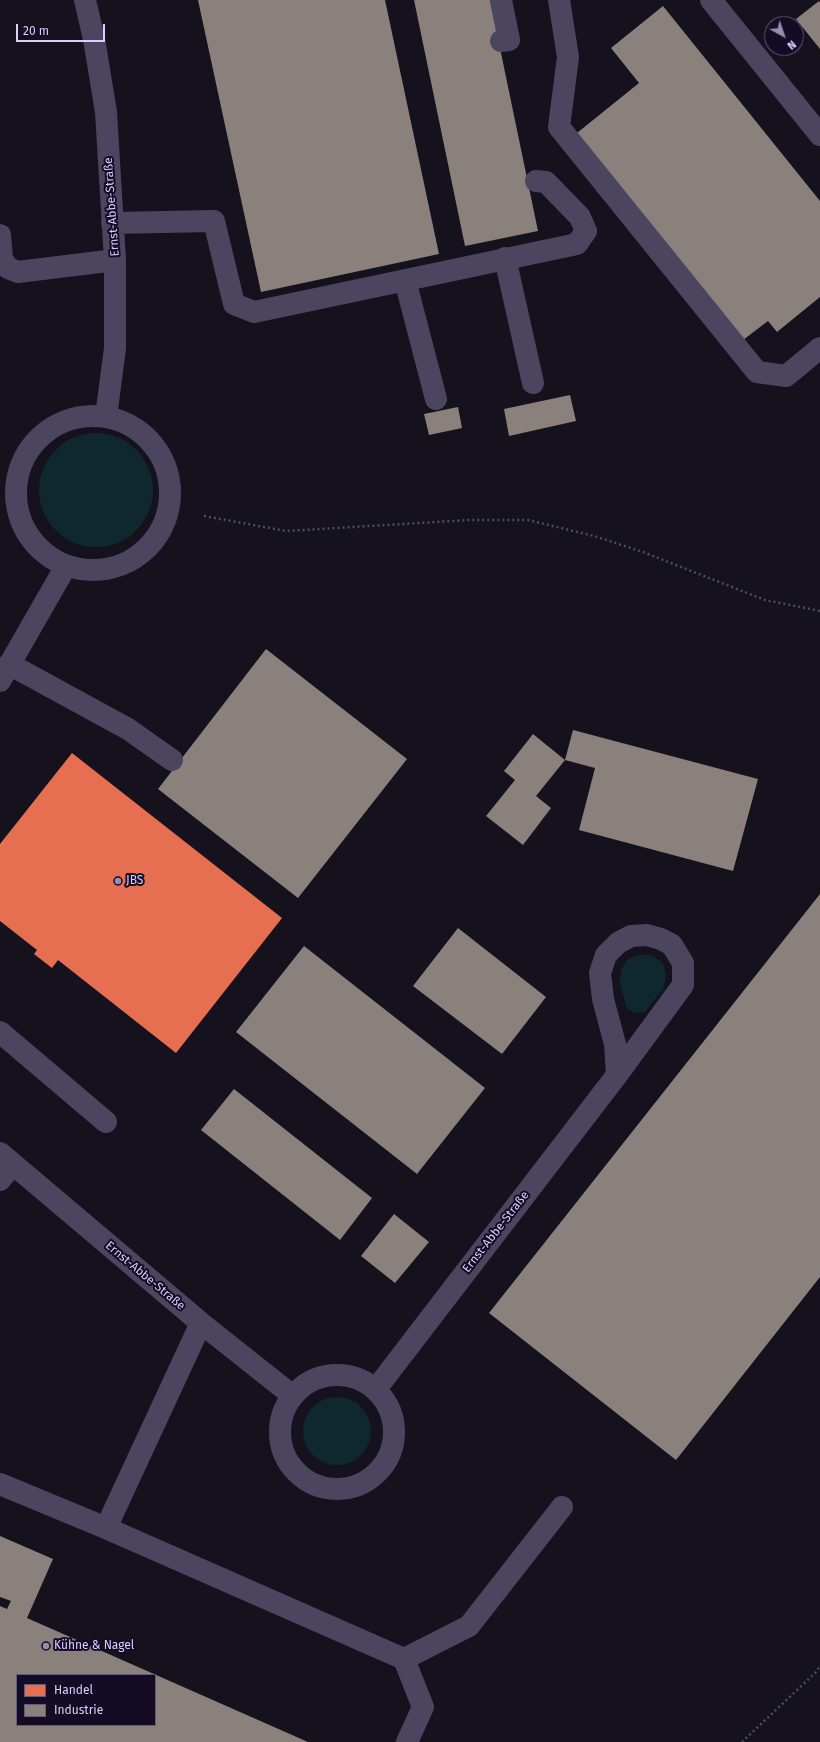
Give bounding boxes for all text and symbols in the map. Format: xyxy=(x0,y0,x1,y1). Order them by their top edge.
scale bar xyxy=(18,16,107,42)
north arrow xyxy=(764,16,804,56)
text: 20 m xyxy=(23,24,49,38)
text: N xyxy=(784,37,798,52)
street label: Ernst-Abbe-Straße xyxy=(101,157,123,257)
place label: JBS xyxy=(126,874,143,888)
marker: JBS xyxy=(113,876,123,886)
street label: Ernst-Abbe-Straße xyxy=(460,1188,532,1276)
street label: Ernst-Abbe-Straße xyxy=(102,1239,188,1313)
place label: Kühne & Nagel xyxy=(54,1639,134,1653)
marker: Kühne & Nagel xyxy=(41,1641,51,1651)
legend xyxy=(16,1674,156,1726)
text: Handel xyxy=(54,1683,93,1697)
text: Industrie xyxy=(54,1703,103,1717)

